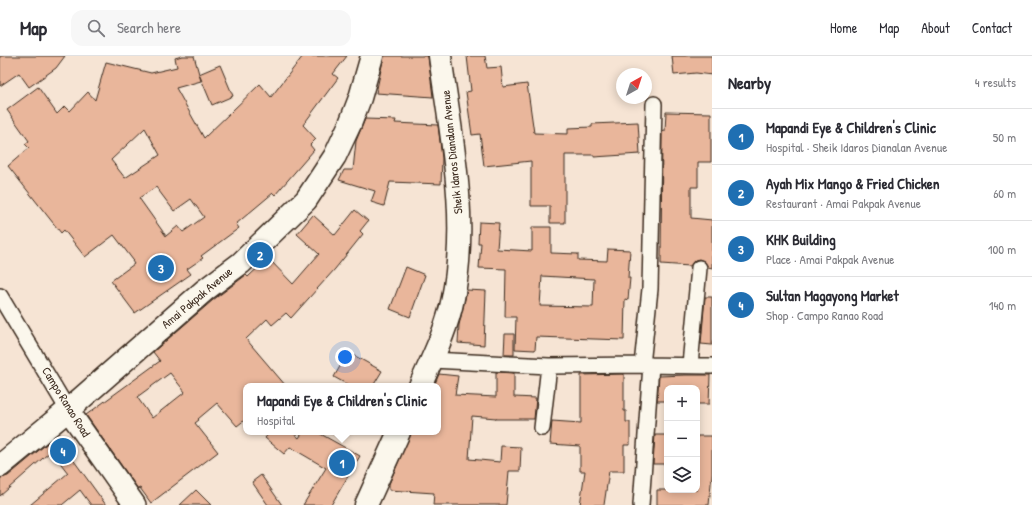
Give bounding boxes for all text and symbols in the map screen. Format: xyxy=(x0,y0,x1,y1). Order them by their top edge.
search box xyxy=(71,10,351,46)
text: Map xyxy=(20,15,47,41)
icon: search xyxy=(85,17,107,39)
text: Search here xyxy=(117,17,181,38)
text: Home xyxy=(830,18,857,37)
text: Map xyxy=(879,18,899,37)
text: About xyxy=(921,18,950,37)
text: Contact xyxy=(972,18,1012,37)
north arrow xyxy=(616,68,652,104)
text: Nearby xyxy=(728,71,771,94)
text: 4 results xyxy=(975,73,1016,91)
street label: Sheik Idaros Dianalan Avenue xyxy=(437,89,466,215)
text: Mapandi Eye & Children's Clinic xyxy=(766,117,936,138)
text: 1 xyxy=(739,128,743,146)
text: 50 m xyxy=(993,128,1016,146)
text: Hospital · Sheik Idaros Dianalan Avenue xyxy=(766,138,947,156)
text: Ayah Mix Mango & Fried Chicken xyxy=(766,173,940,194)
text: 2 xyxy=(738,184,744,202)
text: 60 m xyxy=(993,184,1016,202)
text: Restaurant · Amai Pakpak Avenue xyxy=(766,194,921,212)
text: KHK Building xyxy=(766,229,836,250)
pin: 2 xyxy=(247,240,273,270)
text: 3 xyxy=(738,240,744,258)
text: 100 m xyxy=(988,240,1016,258)
text: Place · Amai Pakpak Avenue xyxy=(766,250,895,268)
pin: 3 xyxy=(148,253,174,283)
street label: Amai Pakpak Avenue xyxy=(158,263,236,332)
text: Sultan Magayong Market xyxy=(766,285,899,306)
text: 4 xyxy=(739,296,743,314)
text: 140 m xyxy=(989,296,1016,314)
text: Shop · Campo Ranao Road xyxy=(766,306,883,324)
your location xyxy=(335,347,355,367)
street label: Campo Ranao Road xyxy=(38,363,95,440)
popup xyxy=(243,383,441,435)
map controls xyxy=(664,385,700,493)
button: + xyxy=(664,385,700,421)
text: Mapandi Eye & Children's Clinic xyxy=(257,390,427,411)
text: Hospital xyxy=(257,411,295,429)
button: − xyxy=(664,421,700,457)
pin: 4 xyxy=(50,436,76,466)
pin: 1 xyxy=(329,448,355,478)
button: layers xyxy=(664,457,700,493)

